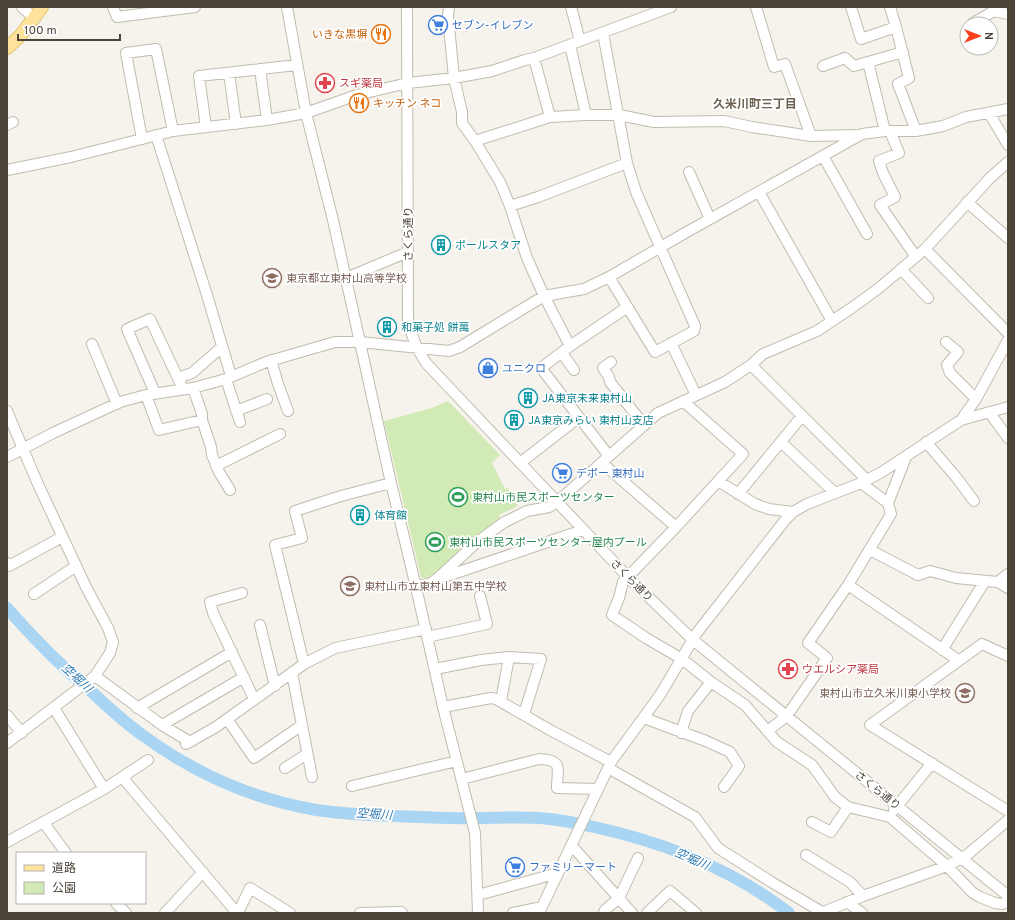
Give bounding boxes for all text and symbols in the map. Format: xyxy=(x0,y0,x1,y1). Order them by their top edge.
supermarket icon: セブン-イレブン xyxy=(427,14,449,36)
scale bar xyxy=(18,16,120,42)
north arrow xyxy=(959,16,999,56)
place label: セブン-イレブン xyxy=(452,19,533,33)
text: 100 m xyxy=(24,23,57,39)
restaurant icon: いきな黒塀 xyxy=(370,23,392,45)
place label: いきな黒塀 xyxy=(312,28,367,42)
text: N xyxy=(981,32,995,40)
pharmacy icon: スギ薬局 xyxy=(314,72,336,94)
place label: スギ薬局 xyxy=(339,77,383,91)
restaurant icon: キッチン ネコ xyxy=(348,92,370,114)
place label: キッチン ネコ xyxy=(373,97,441,111)
district label: 久米川町三丁目 xyxy=(713,97,797,113)
street label: さくら通り xyxy=(402,207,416,262)
building icon: ポールスタア xyxy=(430,234,452,256)
place label: ポールスタア xyxy=(455,239,521,253)
school or university icon: 東京都立東村山高等学校 xyxy=(261,267,283,289)
place label: 東京都立東村山高等学校 xyxy=(286,272,407,286)
building icon: 和菓子処 餅萬 xyxy=(376,316,398,338)
place label: 和菓子処 餅萬 xyxy=(401,321,470,335)
shop icon: ユニクロ xyxy=(477,357,499,379)
place label: ユニクロ xyxy=(502,362,546,376)
building icon: JA東京未来東村山 xyxy=(517,387,539,409)
place label: JA東京未来東村山 xyxy=(542,392,632,406)
building icon: JA東京みらい 東村山支店 xyxy=(503,409,525,431)
place label: JA東京みらい 東村山支店 xyxy=(528,414,654,428)
supermarket icon: デポー 東村山 xyxy=(551,462,573,484)
place label: デポー 東村山 xyxy=(576,467,645,481)
sports icon: 東村山市民スポーツセンター xyxy=(447,486,469,508)
place label: 東村山市民スポーツセンター xyxy=(472,491,615,505)
building icon: 体育館 xyxy=(349,504,371,526)
place label: 体育館 xyxy=(374,509,407,523)
sports icon: 東村山市民スポーツセンター屋内プール xyxy=(424,531,446,553)
place label: 東村山市民スポーツセンター屋内プール xyxy=(449,536,647,550)
street label: さくら通り xyxy=(607,556,656,605)
school or university icon: 東村山市立東村山第五中学校 xyxy=(339,575,361,597)
place label: 東村山市立東村山第五中学校 xyxy=(364,580,507,594)
pharmacy icon: ウエルシア薬局 xyxy=(777,658,799,680)
water label: 空堀川 xyxy=(58,661,96,698)
place label: ウエルシア薬局 xyxy=(802,663,879,677)
school or university icon: 東村山市立久米川東小学校 xyxy=(954,682,976,704)
place label: 東村山市立久米川東小学校 xyxy=(819,687,951,701)
street label: さくら通り xyxy=(852,768,903,814)
water label: 空堀川 xyxy=(355,806,394,824)
water label: 空堀川 xyxy=(672,845,713,875)
legend xyxy=(16,852,146,904)
supermarket icon: ファミリーマート xyxy=(504,856,526,878)
text: 道路 xyxy=(52,861,76,877)
place label: ファミリーマート xyxy=(529,861,617,875)
text: 公園 xyxy=(52,881,76,897)

